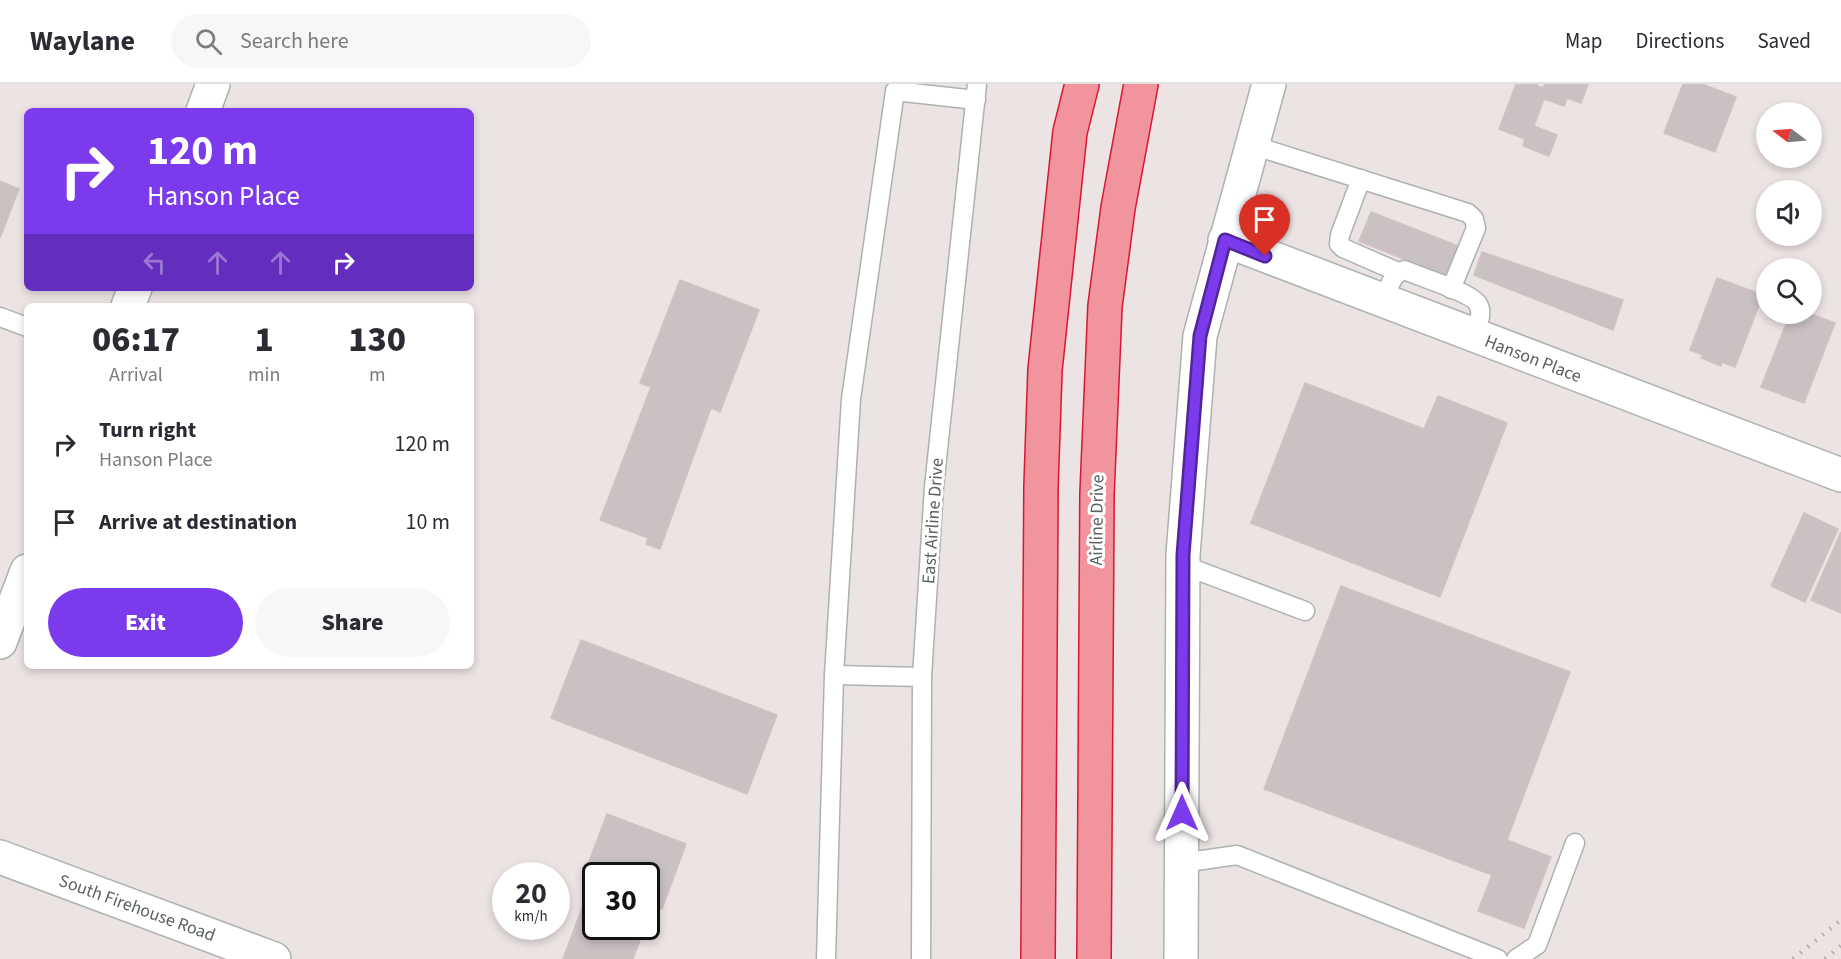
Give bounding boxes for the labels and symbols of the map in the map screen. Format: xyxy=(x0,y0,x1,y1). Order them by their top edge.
north arrow xyxy=(1756,102,1822,168)
pin xyxy=(1239,194,1290,256)
street label: Hanson Place xyxy=(1481,329,1585,389)
street label: East Airline Drive xyxy=(916,457,950,585)
street label: Airline Drive xyxy=(1084,474,1110,566)
position arrow xyxy=(1150,781,1214,845)
speed limit sign: 30 xyxy=(582,862,660,940)
street label: South Firehouse Road xyxy=(55,868,219,948)

